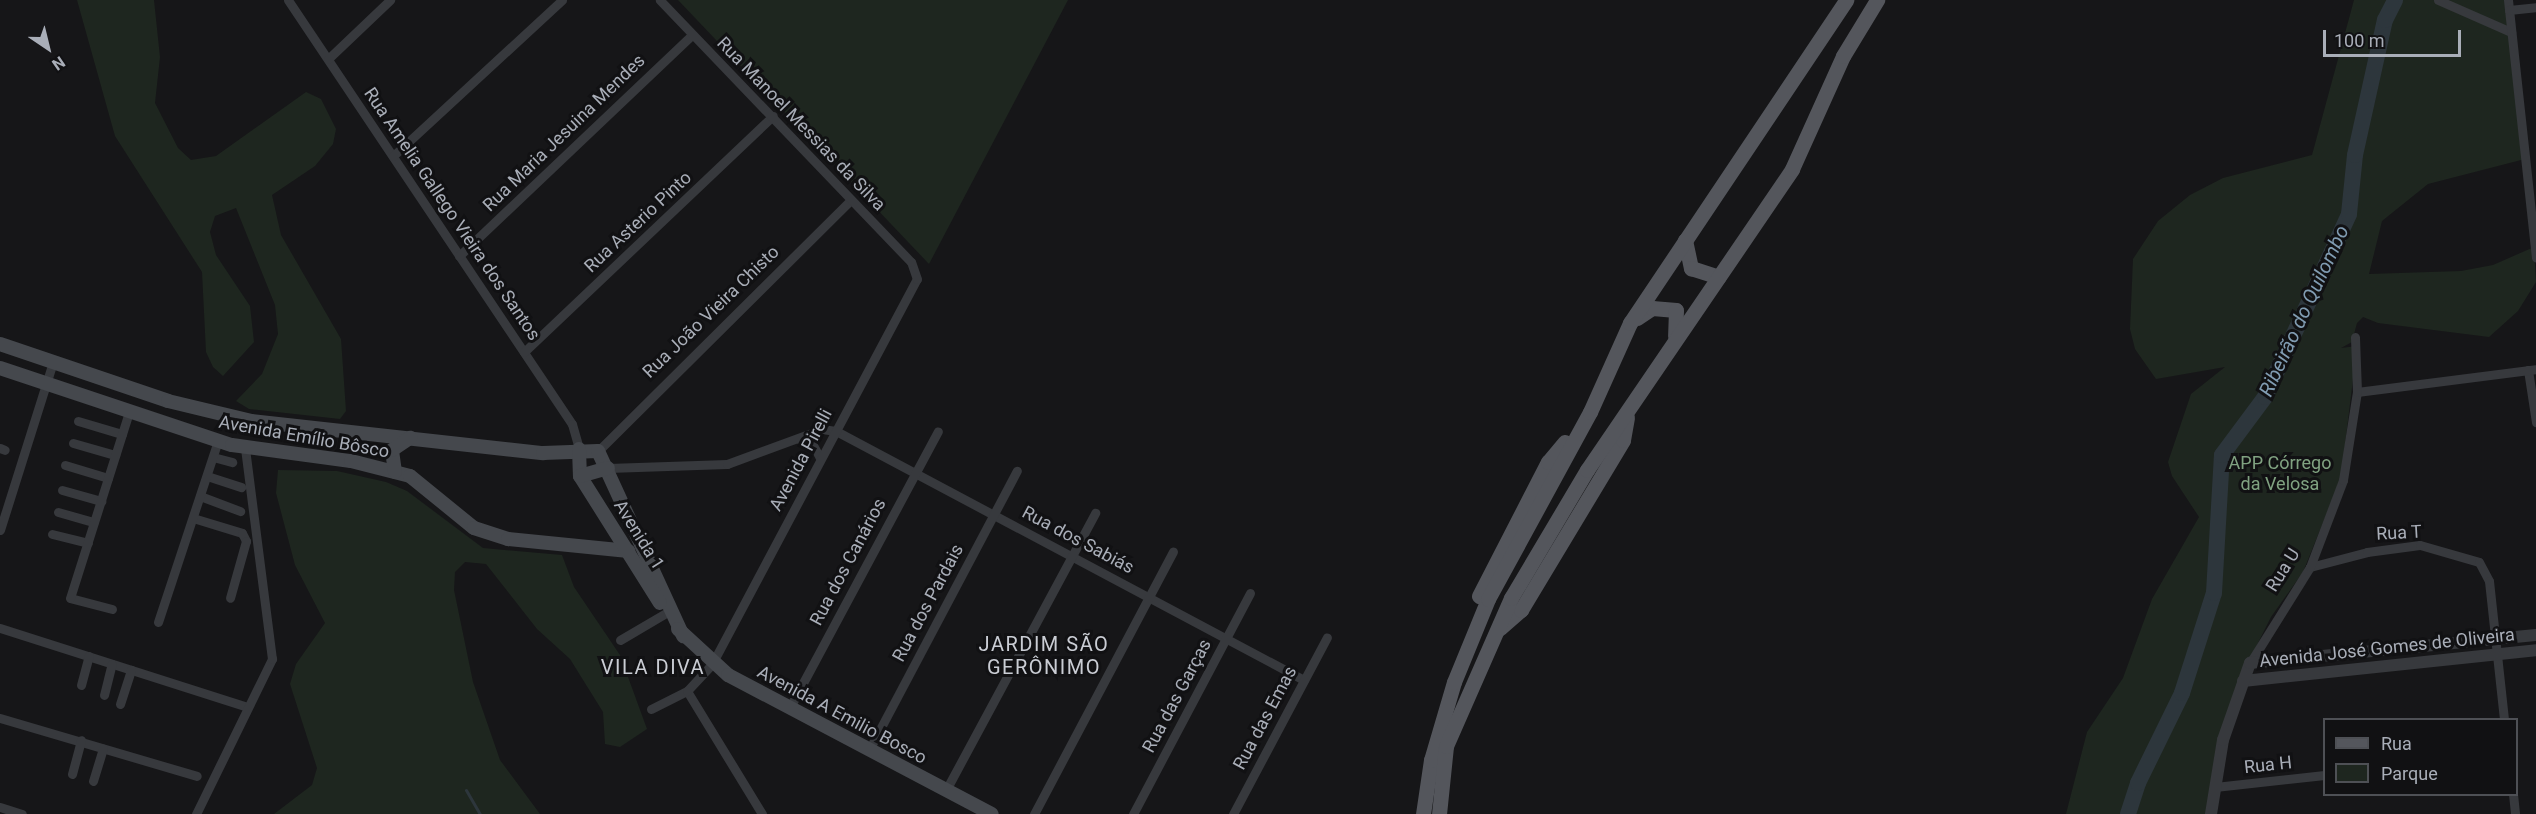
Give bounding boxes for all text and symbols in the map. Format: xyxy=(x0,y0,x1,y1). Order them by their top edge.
north arrow xyxy=(18,18,78,78)
scale bar xyxy=(2326,18,2464,56)
text: 100 m xyxy=(2334,30,2385,51)
street label: Rua Manoel Messias da Silva xyxy=(712,33,890,215)
street label: Rua Maria Jesuina Mendes xyxy=(478,50,650,216)
text: N xyxy=(49,52,69,74)
street label: Rua Amelia Gallego Vieira dos Santos xyxy=(359,84,545,344)
street label: Rua Asterio Pinto xyxy=(580,167,696,277)
water label: Ribeirão do Quilombo xyxy=(2254,222,2354,400)
street label: Rua João Vieira Chisto xyxy=(638,241,784,383)
street label: Avenida Pirelli xyxy=(765,405,837,515)
street label: Avenida Emílio Bôsco xyxy=(217,411,391,463)
park label: APP Córrego da Velosa xyxy=(2229,453,2331,496)
street label: Rua dos Canários xyxy=(805,495,891,629)
street label: Avenida 1 xyxy=(609,496,669,574)
street label: Rua dos Sabiás xyxy=(1018,501,1138,579)
street label: Rua T xyxy=(2375,521,2423,545)
street label: Rua dos Pardais xyxy=(888,541,968,665)
street label: Rua U xyxy=(2261,544,2305,596)
street label: Avenida José Gomes de Oliveira xyxy=(2258,624,2516,672)
district label: JARDIM SÃO GERÔNIMO xyxy=(979,632,1109,679)
street label: Rua das Garças xyxy=(1138,636,1216,756)
district label: VILA DIVA xyxy=(601,655,705,679)
street label: Avenida A Emilio Bosco xyxy=(754,661,930,769)
street label: Rua das Emas xyxy=(1229,663,1301,773)
legend xyxy=(2323,718,2518,796)
text: Rua xyxy=(2381,733,2412,754)
street label: Rua H xyxy=(2243,752,2293,778)
text: Parque xyxy=(2381,763,2438,784)

